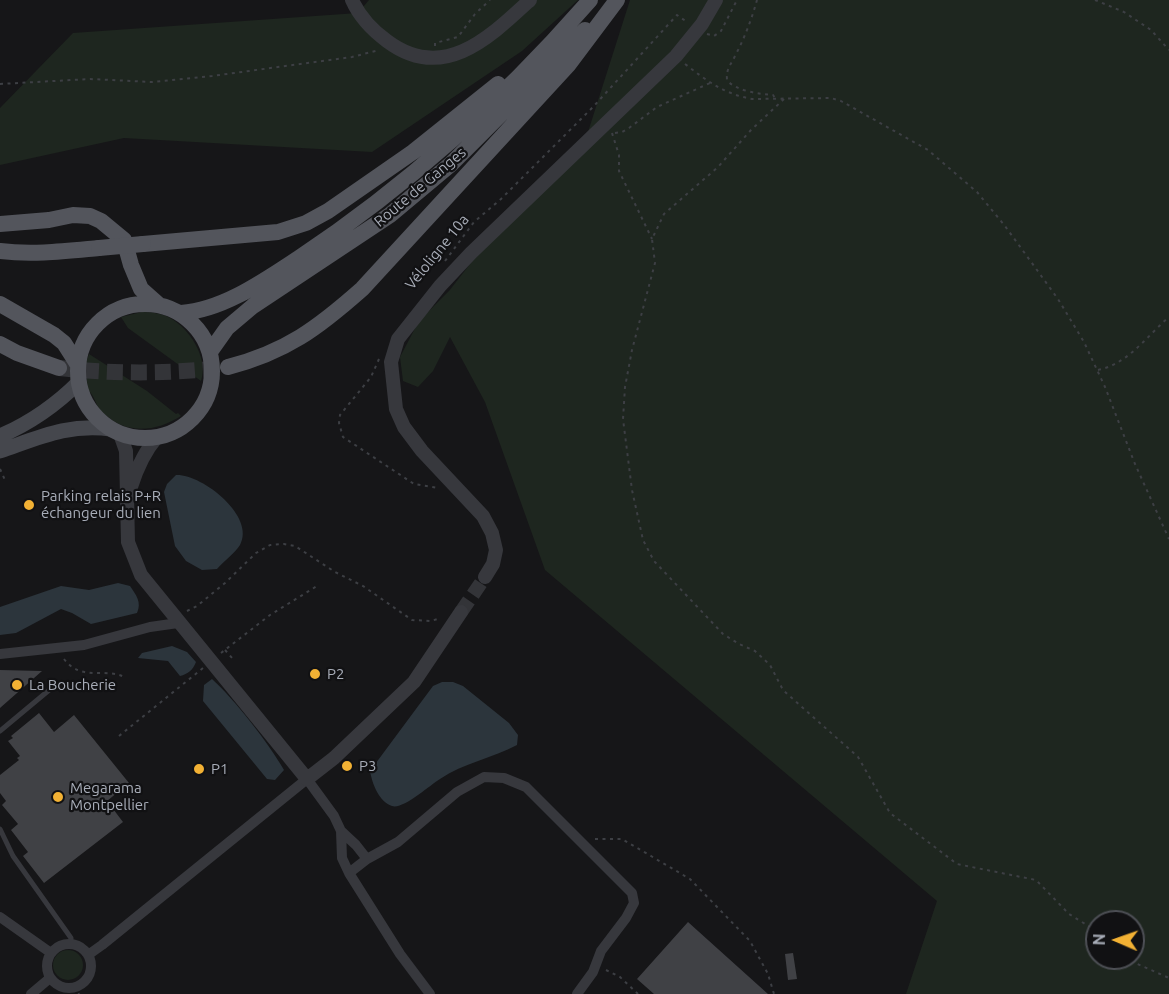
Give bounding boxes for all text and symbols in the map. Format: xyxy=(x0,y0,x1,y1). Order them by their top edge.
street label: Route de Ganges xyxy=(370,143,470,231)
street label: Véloligne 10a xyxy=(401,211,473,293)
place label: Parking relais P+R échangeur du lien xyxy=(41,487,161,522)
marker: Parking relais P+R échangeur du lien xyxy=(22,498,36,512)
place label: P2 xyxy=(327,665,344,683)
marker: P2 xyxy=(308,667,322,681)
place label: La Boucherie xyxy=(29,676,116,694)
marker: La Boucherie xyxy=(10,678,24,692)
place label: P3 xyxy=(359,757,376,775)
marker: P3 xyxy=(340,759,354,773)
place label: P1 xyxy=(211,760,228,778)
marker: P1 xyxy=(192,762,206,776)
place label: Megarama Montpellier xyxy=(70,779,149,814)
marker: Megarama Montpellier xyxy=(51,790,65,804)
north arrow xyxy=(1085,910,1145,970)
text: N xyxy=(1090,933,1108,946)

